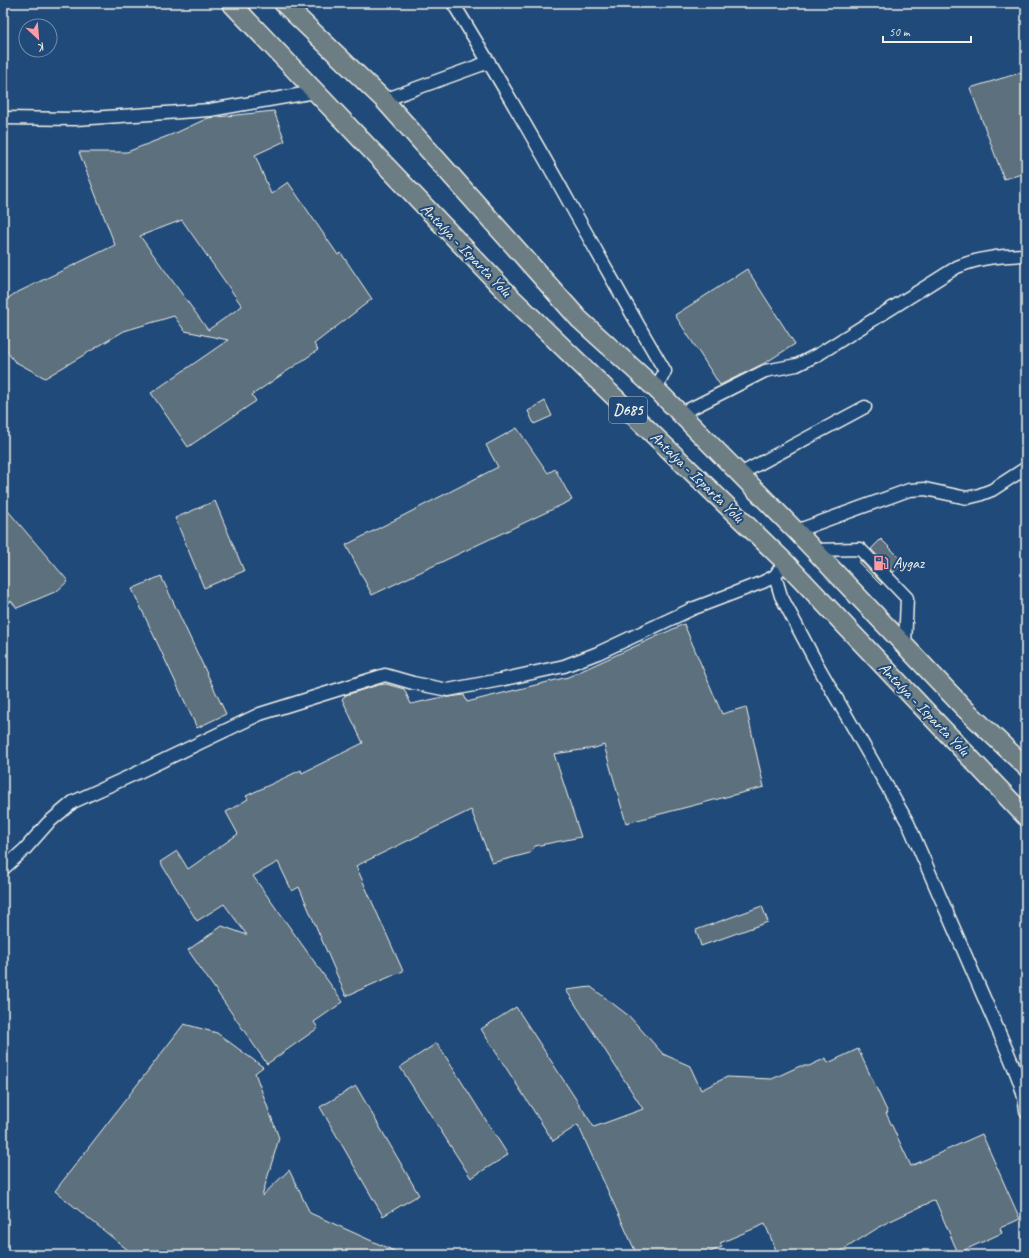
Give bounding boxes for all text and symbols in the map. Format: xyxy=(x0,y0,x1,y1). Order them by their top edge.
north arrow xyxy=(18,18,58,58)
scale bar xyxy=(883,18,971,44)
text: 50 m xyxy=(889,24,911,40)
text: K xyxy=(35,39,48,56)
street label: Antalya - Isparta Yolu xyxy=(416,199,516,302)
road number: D685 xyxy=(609,397,647,423)
street label: Antalya - Isparta Yolu xyxy=(646,427,749,527)
place label: Aygaz xyxy=(893,553,925,573)
fuel station icon: Aygaz xyxy=(872,554,890,572)
street label: Antalya - Isparta Yolu xyxy=(874,658,974,761)

